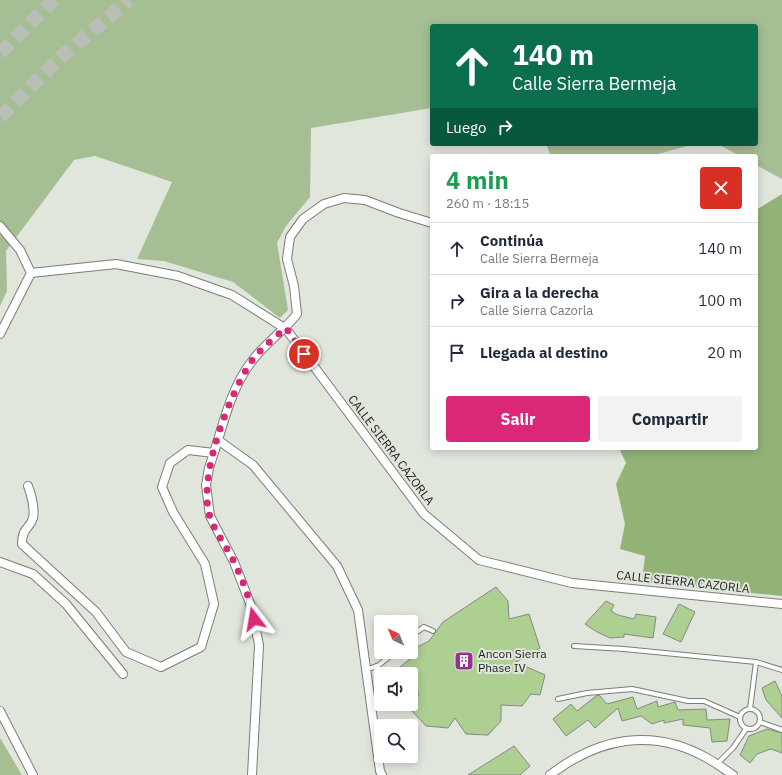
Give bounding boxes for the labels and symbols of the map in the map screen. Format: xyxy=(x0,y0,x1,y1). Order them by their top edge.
pin xyxy=(287,337,321,371)
street label: CALLE SIERRA CAZORLA xyxy=(345,392,438,508)
street label: CALLE SIERRA CAZORLA xyxy=(616,567,751,596)
position arrow xyxy=(233,598,275,640)
north arrow xyxy=(374,615,418,659)
place label: Ancon Sierra Phase IV xyxy=(478,646,547,675)
building icon: Ancon Sierra Phase IV xyxy=(453,650,475,672)

